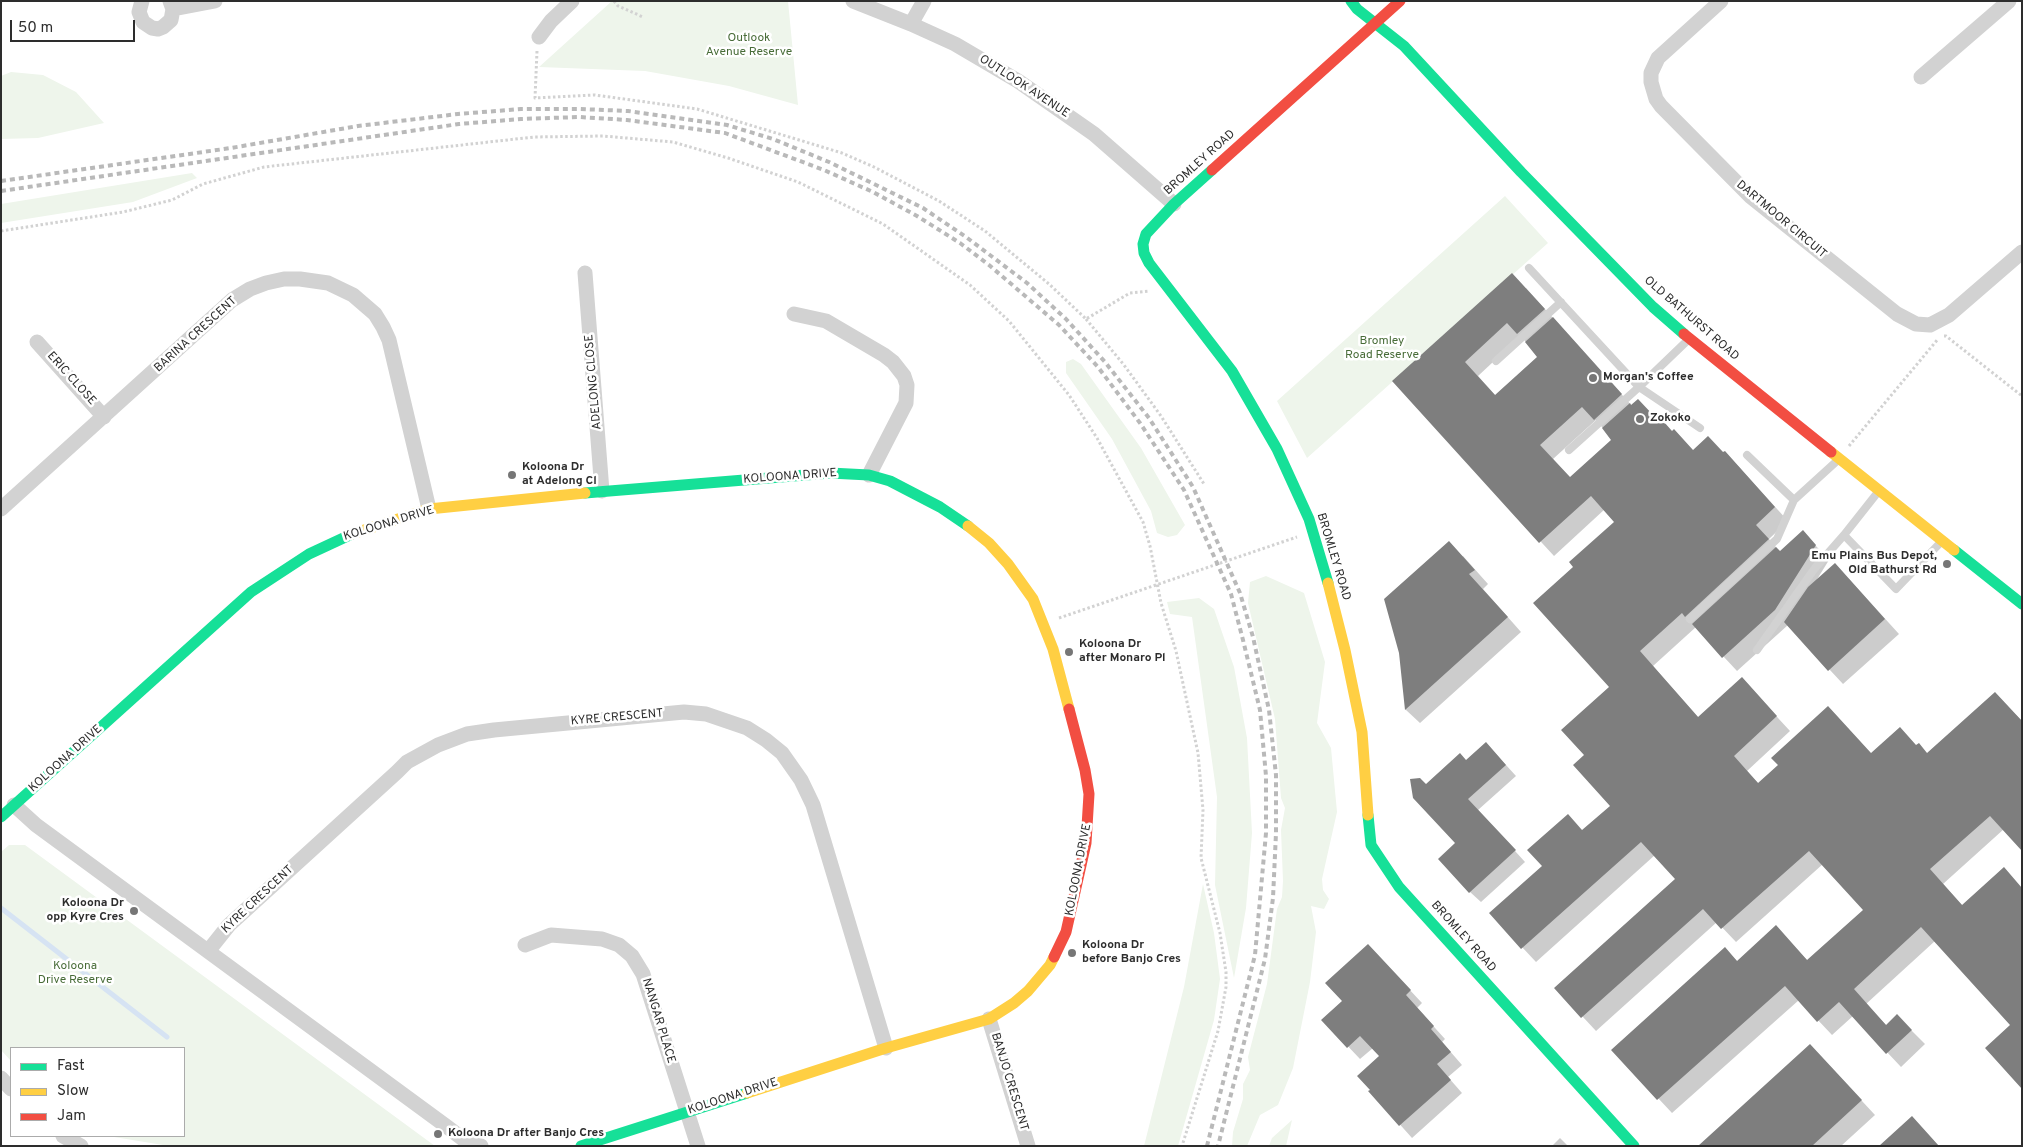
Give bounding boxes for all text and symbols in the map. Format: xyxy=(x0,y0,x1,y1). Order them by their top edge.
scale bar xyxy=(12,10,138,42)
text: 50 m xyxy=(18,19,53,38)
park label: Outlook Avenue Reserve xyxy=(706,32,792,60)
street label: OUTLOOK AVENUE xyxy=(976,52,1072,122)
street label: BROMLEY ROAD xyxy=(1162,127,1238,199)
street label: DARTMOOR CIRCUIT xyxy=(1733,178,1829,262)
street label: OLD BATHURST ROAD xyxy=(1641,274,1741,364)
street label: BARINA CRESCENT xyxy=(152,294,240,376)
street label: ADELONG CLOSE xyxy=(583,334,605,430)
park label: Bromley Road Reserve xyxy=(1345,335,1419,363)
street label: ERIC CLOSE xyxy=(43,349,99,409)
place label: Morgan's Coffee xyxy=(1603,371,1694,385)
marker: Morgan's Coffee xyxy=(1587,372,1599,384)
place label: Zokoko xyxy=(1650,412,1691,426)
marker: Zokoko xyxy=(1634,413,1646,425)
place label: Koloona Dr at Adelong Cl xyxy=(522,461,597,489)
street label: KOLOONA DRIVE xyxy=(743,467,837,487)
marker: Koloona Dr at Adelong Cl xyxy=(506,469,518,481)
street label: KOLOONA DRIVE xyxy=(342,503,436,545)
street label: BROMLEY ROAD xyxy=(1313,512,1353,602)
place label: Emu Plains Bus Depot, Old Bathurst Rd xyxy=(1811,550,1937,578)
marker: Emu Plains Bus Depot, Old Bathurst Rd xyxy=(1941,558,1953,570)
place label: Koloona Dr after Monaro Pl xyxy=(1079,638,1166,666)
marker: Koloona Dr after Monaro Pl xyxy=(1063,646,1075,658)
street label: KYRE CRESCENT xyxy=(570,707,664,729)
street label: KOLOONA DRIVE xyxy=(26,722,106,796)
street label: KOLOONA DRIVE xyxy=(1063,823,1095,917)
street label: KYRE CRESCENT xyxy=(219,863,297,937)
place label: Koloona Dr opp Kyre Cres xyxy=(47,897,124,925)
street label: BROMLEY ROAD xyxy=(1427,899,1499,975)
marker: Koloona Dr opp Kyre Cres xyxy=(128,905,140,917)
place label: Koloona Dr before Banjo Cres xyxy=(1082,939,1181,967)
marker: Koloona Dr before Banjo Cres xyxy=(1066,947,1078,959)
park label: Koloona Drive Reserve xyxy=(38,960,112,988)
street label: NANGAR PLACE xyxy=(638,977,678,1065)
street label: BANJO CRESCENT xyxy=(987,1031,1031,1133)
legend xyxy=(10,1047,185,1137)
text: Fast xyxy=(57,1057,85,1076)
street label: KOLOONA DRIVE xyxy=(686,1076,780,1118)
text: Slow xyxy=(57,1082,89,1101)
text: Jam xyxy=(57,1107,86,1126)
place label: Koloona Dr after Banjo Cres xyxy=(448,1127,604,1141)
marker: Koloona Dr after Banjo Cres xyxy=(432,1128,444,1140)

